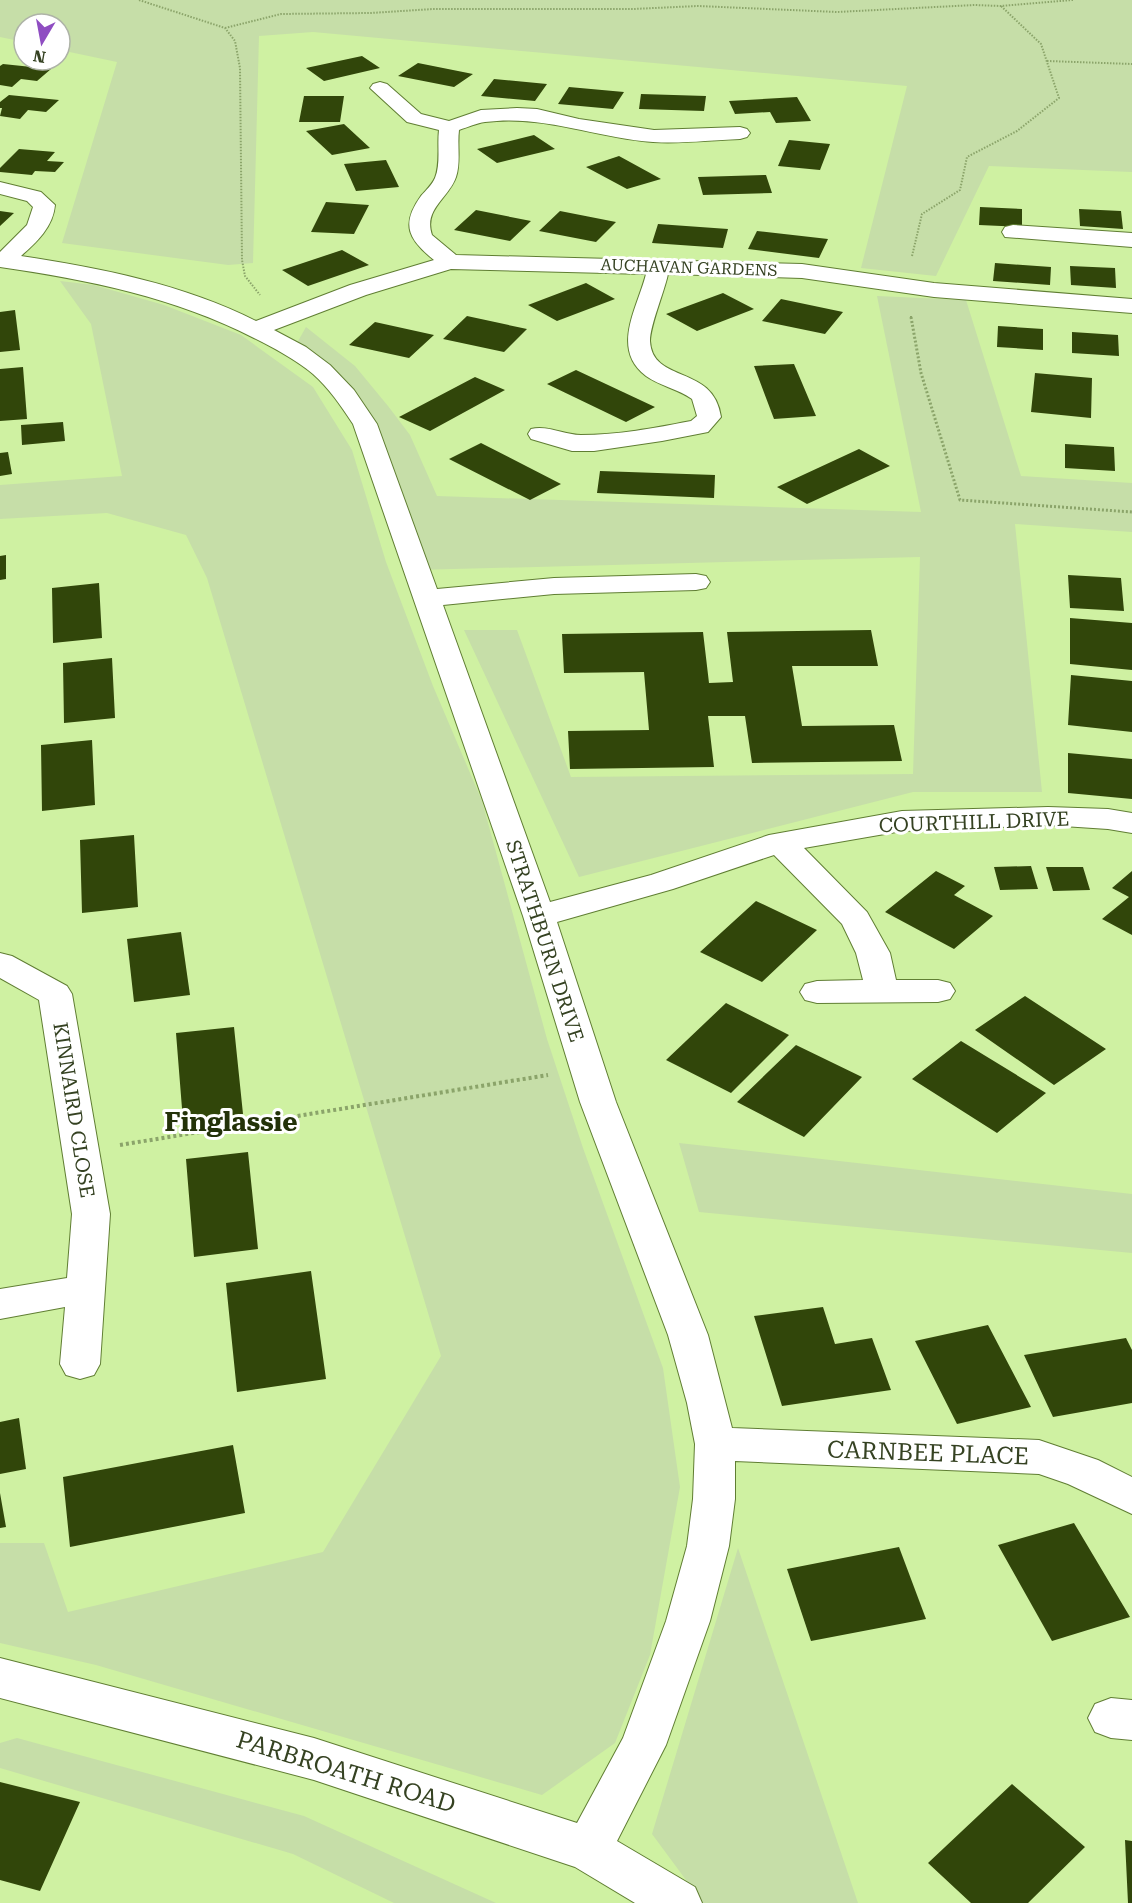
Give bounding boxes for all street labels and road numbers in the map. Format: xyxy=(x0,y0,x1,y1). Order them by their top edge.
street label: AUCHAVAN GARDENS xyxy=(600,255,778,280)
street label: COURTHILL DRIVE xyxy=(878,807,1070,837)
street label: STRATHBURN DRIVE xyxy=(501,837,589,1045)
street label: KINNAIRD CLOSE xyxy=(48,1020,100,1200)
street label: CARNBEE PLACE xyxy=(827,1435,1029,1471)
street label: PARBROATH ROAD xyxy=(233,1725,459,1819)

